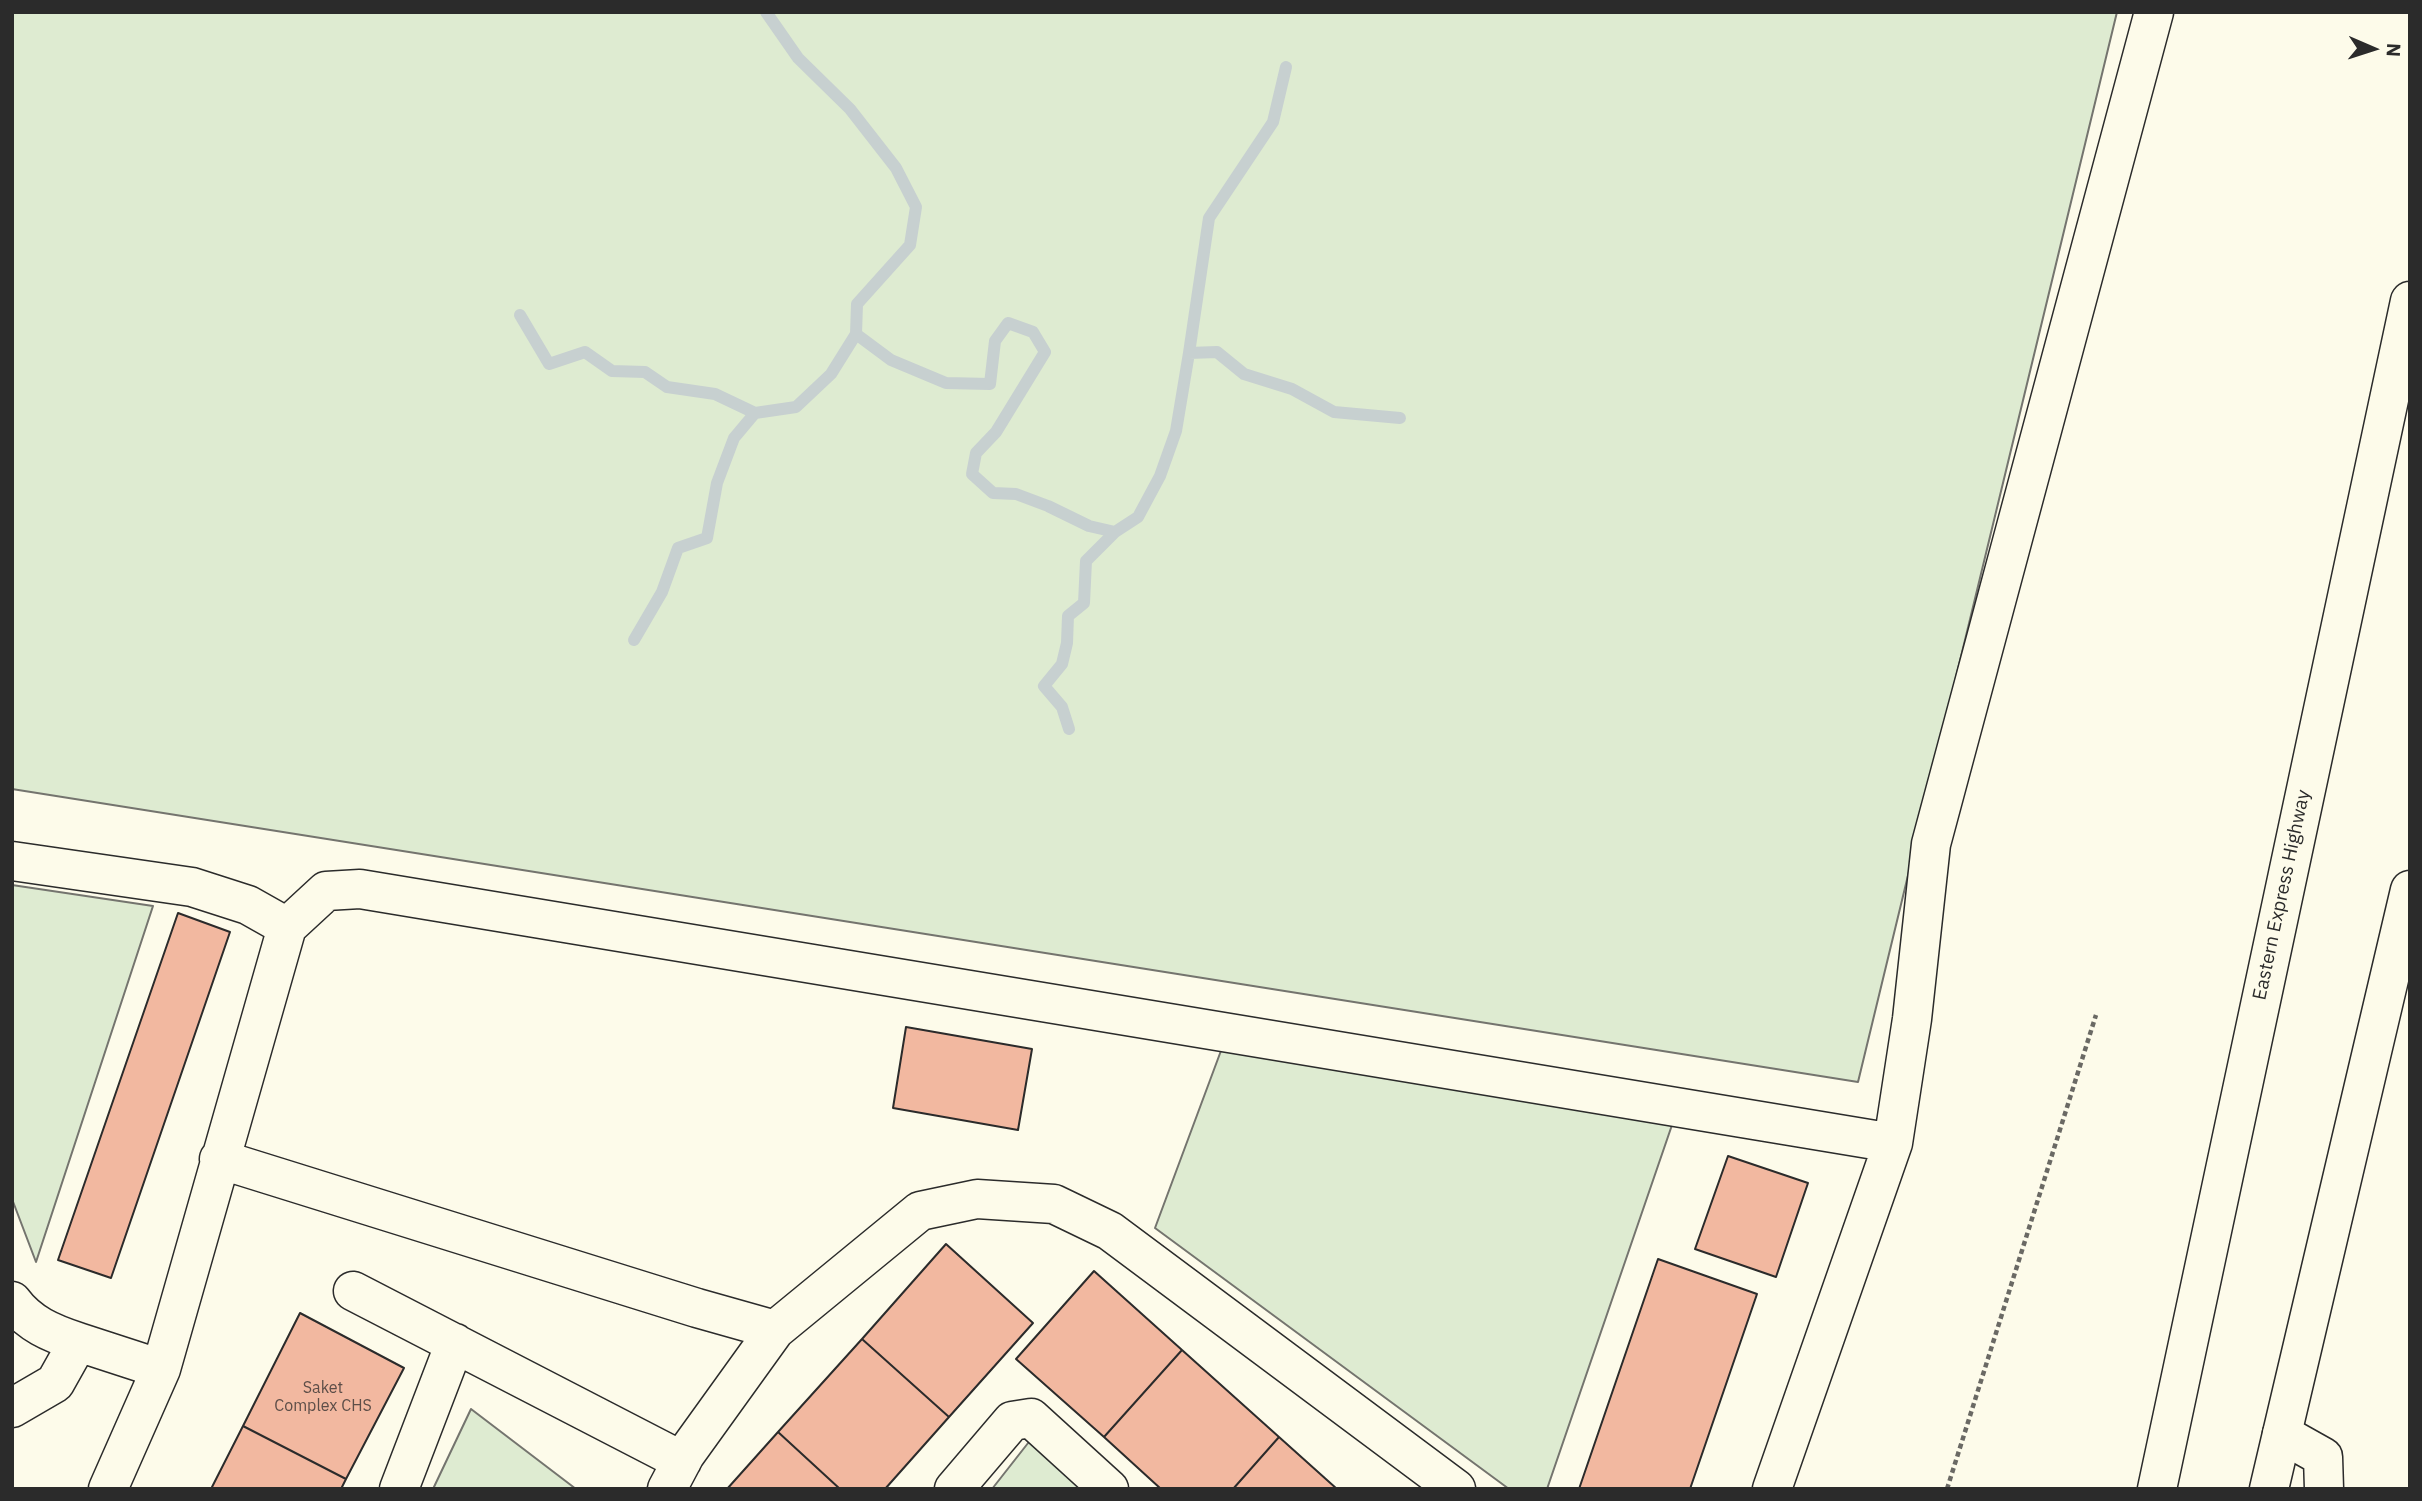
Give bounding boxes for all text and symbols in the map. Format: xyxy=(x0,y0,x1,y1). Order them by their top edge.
north arrow xyxy=(2338,14,2408,84)
text: N xyxy=(2382,43,2406,58)
street label: Eastern Express Highway xyxy=(2249,788,2315,1002)
house number: Saket Complex CHS xyxy=(274,1378,372,1416)

